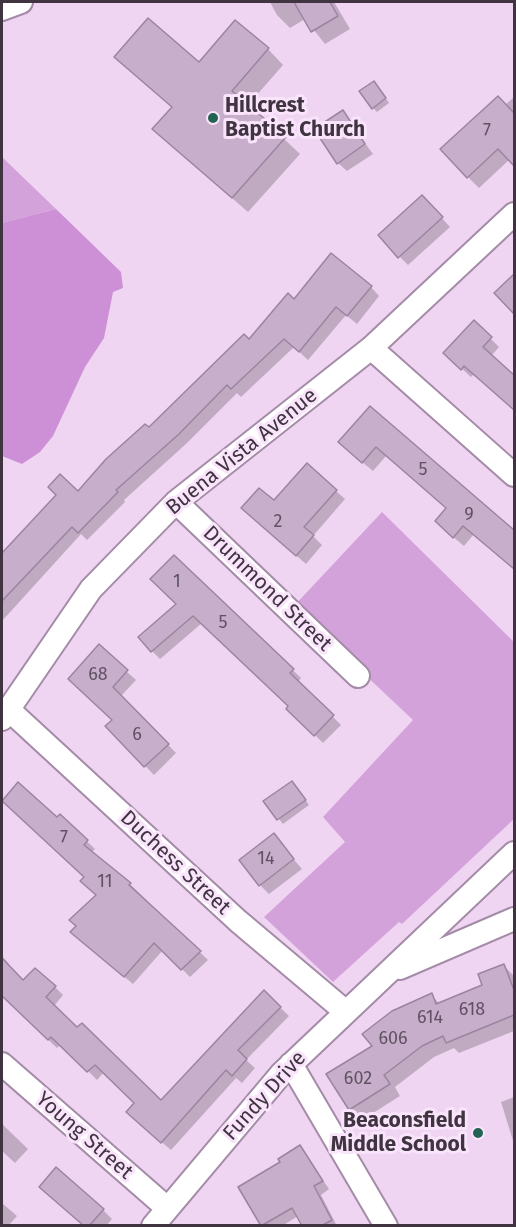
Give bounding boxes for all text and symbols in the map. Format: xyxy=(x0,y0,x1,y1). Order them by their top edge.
place label: Hillcrest Baptist Church xyxy=(225,93,365,143)
marker: Hillcrest Baptist Church xyxy=(206,111,220,125)
house number: 7 xyxy=(483,120,491,142)
street label: Buena Vista Avenue xyxy=(161,383,323,521)
house number: 5 xyxy=(418,459,428,481)
house number: 9 xyxy=(464,504,474,526)
house number: 2 xyxy=(274,511,282,533)
street label: Drummond Street xyxy=(197,521,337,657)
house number: 1 xyxy=(173,571,181,593)
house number: 5 xyxy=(218,612,228,634)
house number: 68 xyxy=(88,664,108,686)
house number: 6 xyxy=(132,724,142,746)
street label: Duchess Street xyxy=(115,806,235,920)
house number: 7 xyxy=(60,827,68,849)
house number: 14 xyxy=(257,848,275,870)
house number: 11 xyxy=(97,871,113,893)
house number: 618 xyxy=(459,999,485,1021)
house number: 614 xyxy=(417,1007,443,1029)
house number: 606 xyxy=(378,1028,408,1050)
street label: Fundy Drive xyxy=(218,1046,312,1146)
house number: 602 xyxy=(344,1068,372,1090)
street label: Young Street xyxy=(30,1087,138,1185)
place label: Beaconsfield Middle School xyxy=(331,1108,466,1158)
marker: Beaconsfield Middle School xyxy=(471,1126,485,1140)

